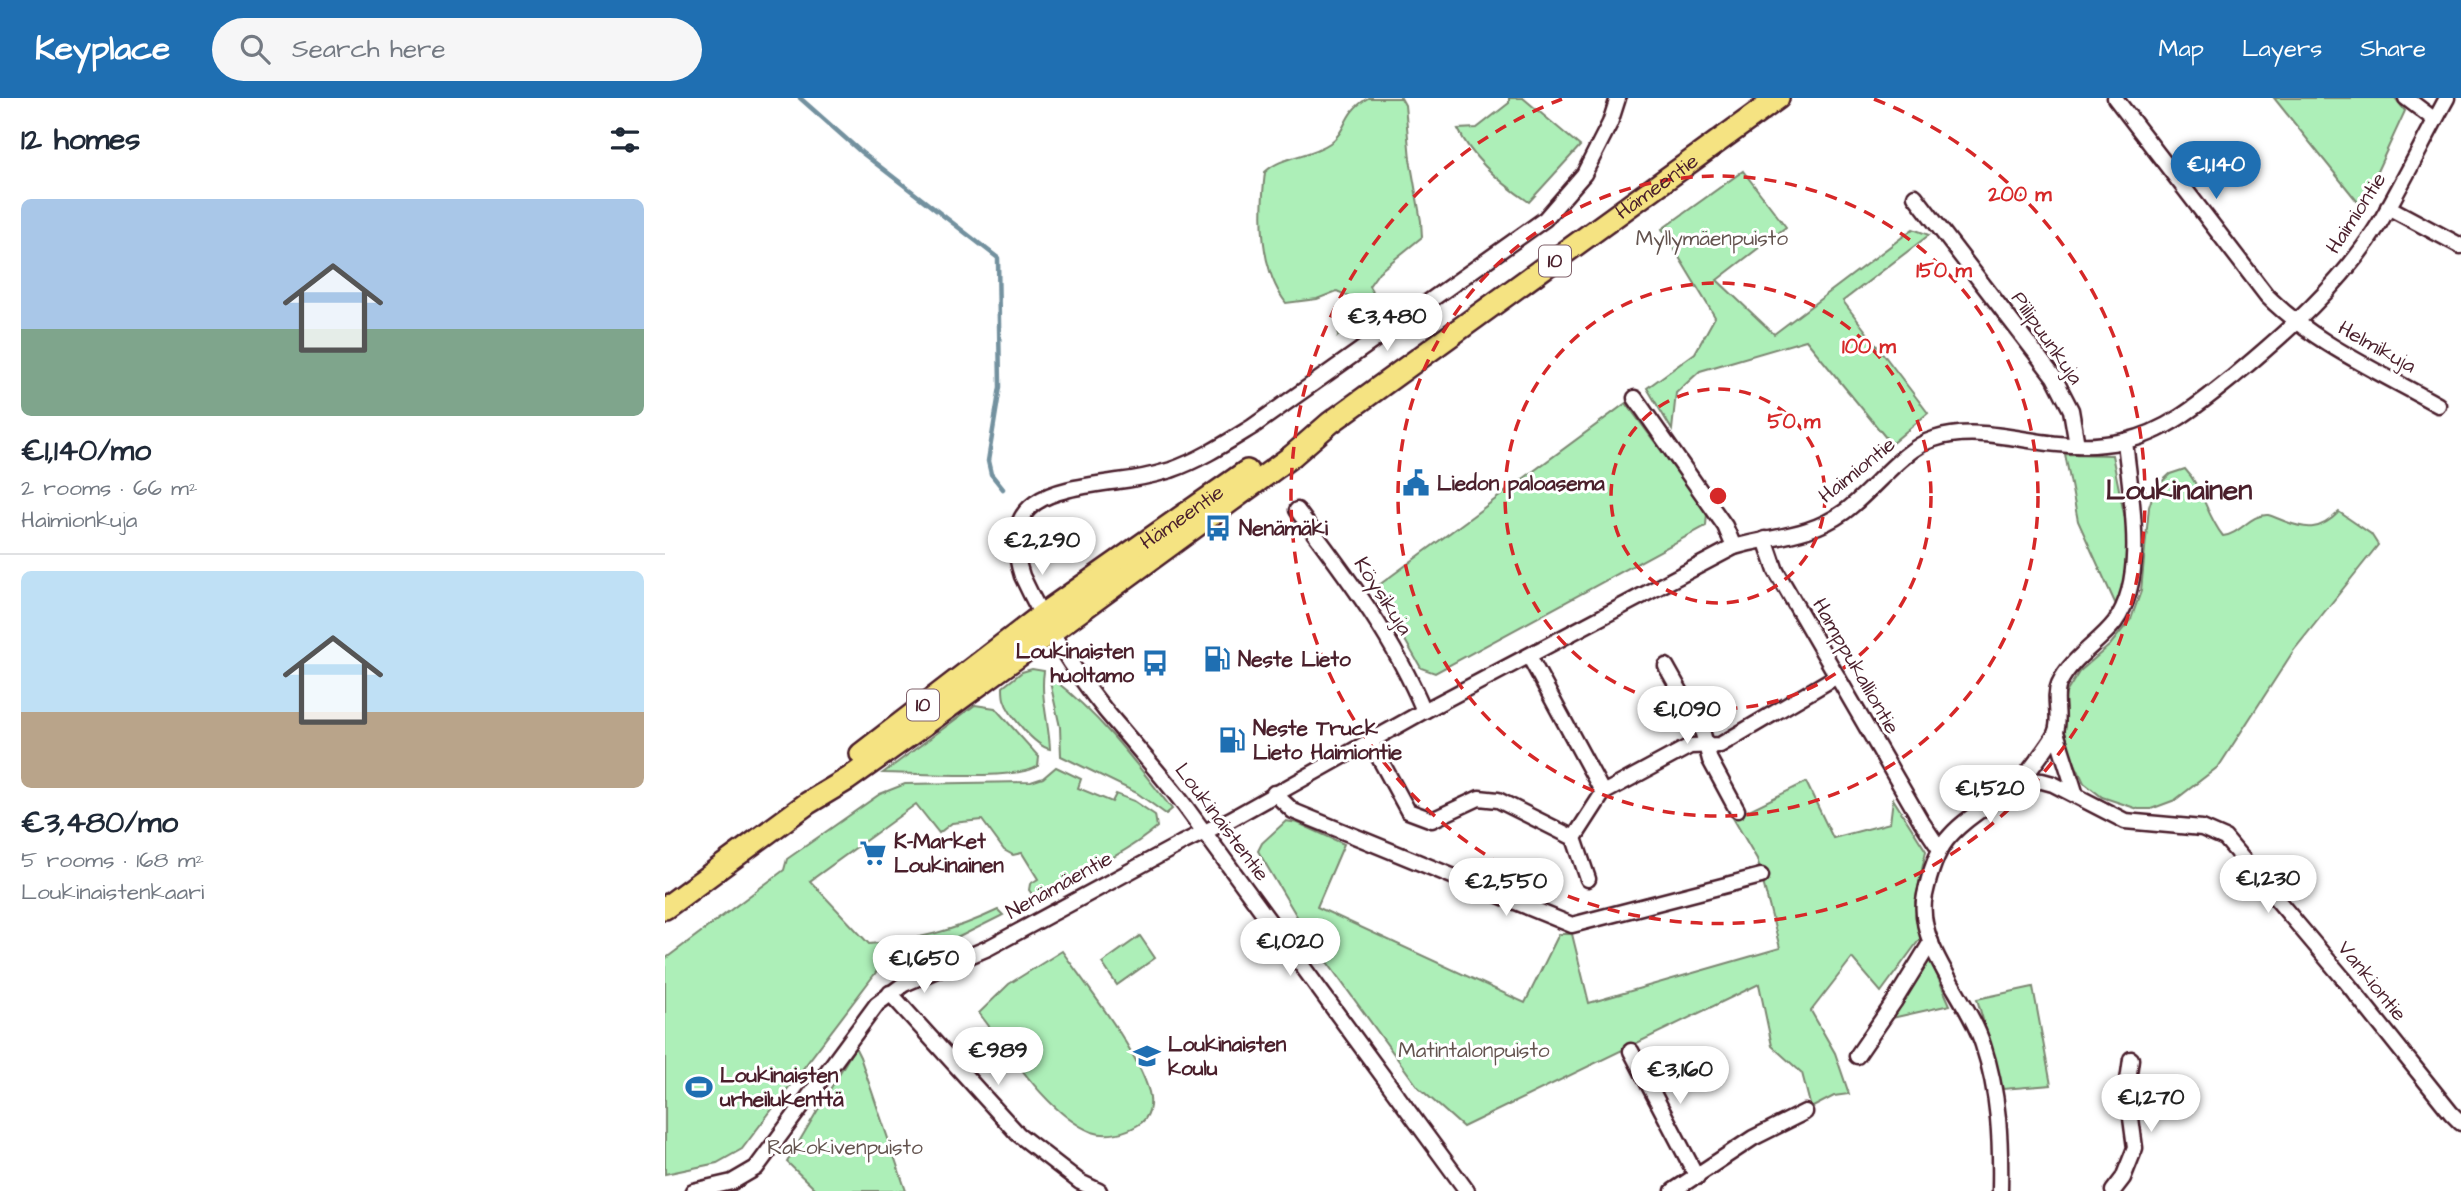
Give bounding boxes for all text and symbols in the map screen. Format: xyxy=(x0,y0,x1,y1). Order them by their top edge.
search box xyxy=(212,18,702,81)
text: Keyplace xyxy=(35,26,170,72)
icon: search xyxy=(236,30,274,68)
text: Search here xyxy=(292,31,445,67)
text: Map xyxy=(2159,32,2204,66)
text: Layers xyxy=(2242,32,2322,66)
text: Share xyxy=(2360,32,2426,66)
text: 12 homes xyxy=(21,119,140,161)
icon: filters xyxy=(606,121,644,159)
pin: €1,140 xyxy=(2159,141,2273,201)
street label: Hämeentie xyxy=(1609,146,1704,226)
text: €1,140 xyxy=(2187,148,2245,180)
street label: Haimiontie xyxy=(2319,167,2393,259)
text: 200 m xyxy=(1987,180,2052,209)
park label: Myllymäenpuisto xyxy=(1636,224,1788,255)
icon: home xyxy=(270,245,396,371)
road number: 10 xyxy=(1539,246,1571,276)
text: 150 m xyxy=(1916,256,1972,285)
street label: Piilipuunkuja xyxy=(2003,286,2090,391)
pin: €3,480 xyxy=(1330,294,1444,353)
text: €3,480 xyxy=(1347,300,1427,332)
street label: Helmikuja xyxy=(2333,314,2421,380)
text: 100 m xyxy=(1842,332,1897,361)
text: 50 m xyxy=(1768,407,1821,436)
text: €1,140/mo xyxy=(21,430,151,472)
street label: Haimiontie xyxy=(1812,430,1902,510)
public building icon: Liedon paloasema xyxy=(1401,468,1431,498)
place label: Liedon paloasema xyxy=(1437,469,1605,499)
district label: Loukinainen xyxy=(2106,471,2252,510)
text: 2 rooms · 66 m² xyxy=(21,472,198,504)
street label: Hämeentie xyxy=(1134,477,1229,556)
centre of rings xyxy=(1706,484,1730,508)
text: Haimionkuja xyxy=(21,504,138,536)
bus stop icon: Nenämäki xyxy=(1203,513,1233,543)
place label: Nenämäki xyxy=(1239,514,1329,543)
pin: €2,290 xyxy=(985,518,1099,577)
text: €2,290 xyxy=(1004,524,1080,556)
street label: Köysikuja xyxy=(1345,551,1419,642)
street label: Hamppukalliontie xyxy=(1804,593,1907,740)
icon: home xyxy=(270,617,396,743)
place label: Loukinaisten huoltamo xyxy=(1016,637,1134,690)
fuel station icon: Neste Lieto xyxy=(1202,644,1232,674)
place label: Neste Lieto xyxy=(1238,645,1351,674)
bus stop icon: Loukinaisten huoltamo xyxy=(1140,648,1170,678)
pin: €1,090 xyxy=(1630,686,1744,746)
road number: 10 xyxy=(907,690,939,720)
text: €1,090 xyxy=(1653,693,1721,725)
place label: Neste Truck Lieto Haimiontie xyxy=(1253,714,1403,767)
fuel station icon: Neste Truck Lieto Haimiontie xyxy=(1217,725,1247,755)
street label: Loukinaistentie xyxy=(1168,757,1276,887)
pin: €1,520 xyxy=(1933,766,2047,825)
text: €1,520 xyxy=(1955,772,2025,804)
text: €3,480/mo xyxy=(21,802,178,844)
place label: K-Market Loukinainen xyxy=(894,827,1004,880)
supermarket icon: K-Market Loukinainen xyxy=(858,838,888,868)
text: 5 rooms · 168 m² xyxy=(21,844,204,876)
street label: Nenämäentie xyxy=(1001,844,1117,926)
pin: €1,230 xyxy=(2211,856,2325,915)
pin: €2,550 xyxy=(1449,858,1563,918)
text: €1,230 xyxy=(2236,862,2300,894)
text: €2,550 xyxy=(1465,865,1547,897)
text: Loukinaistenkaari xyxy=(21,876,204,908)
pin: €1,020 xyxy=(1233,918,1347,978)
text: €1,020 xyxy=(1256,925,1324,957)
street label: Vankiontie xyxy=(2331,935,2413,1027)
pin: €1,650 xyxy=(867,936,981,995)
text: €1,650 xyxy=(889,942,959,974)
pin: €989 xyxy=(957,1028,1039,1087)
place label: Loukinaisten koulu xyxy=(1168,1030,1287,1083)
text: €989 xyxy=(968,1034,1028,1066)
park label: Matintalonpuisto xyxy=(1398,1036,1550,1066)
school or university icon: Loukinaisten koulu xyxy=(1132,1041,1162,1071)
pin: €3,160 xyxy=(1623,1046,1737,1106)
text: €3,160 xyxy=(1647,1053,1713,1085)
place label: Loukinaisten urheilukenttä xyxy=(719,1061,844,1114)
sports icon: Loukinaisten urheilukenttä xyxy=(684,1072,714,1102)
pin: €1,270 xyxy=(2094,1074,2208,1134)
text: €1,270 xyxy=(2117,1081,2185,1113)
park label: Rakokivenpuisto xyxy=(767,1133,923,1163)

